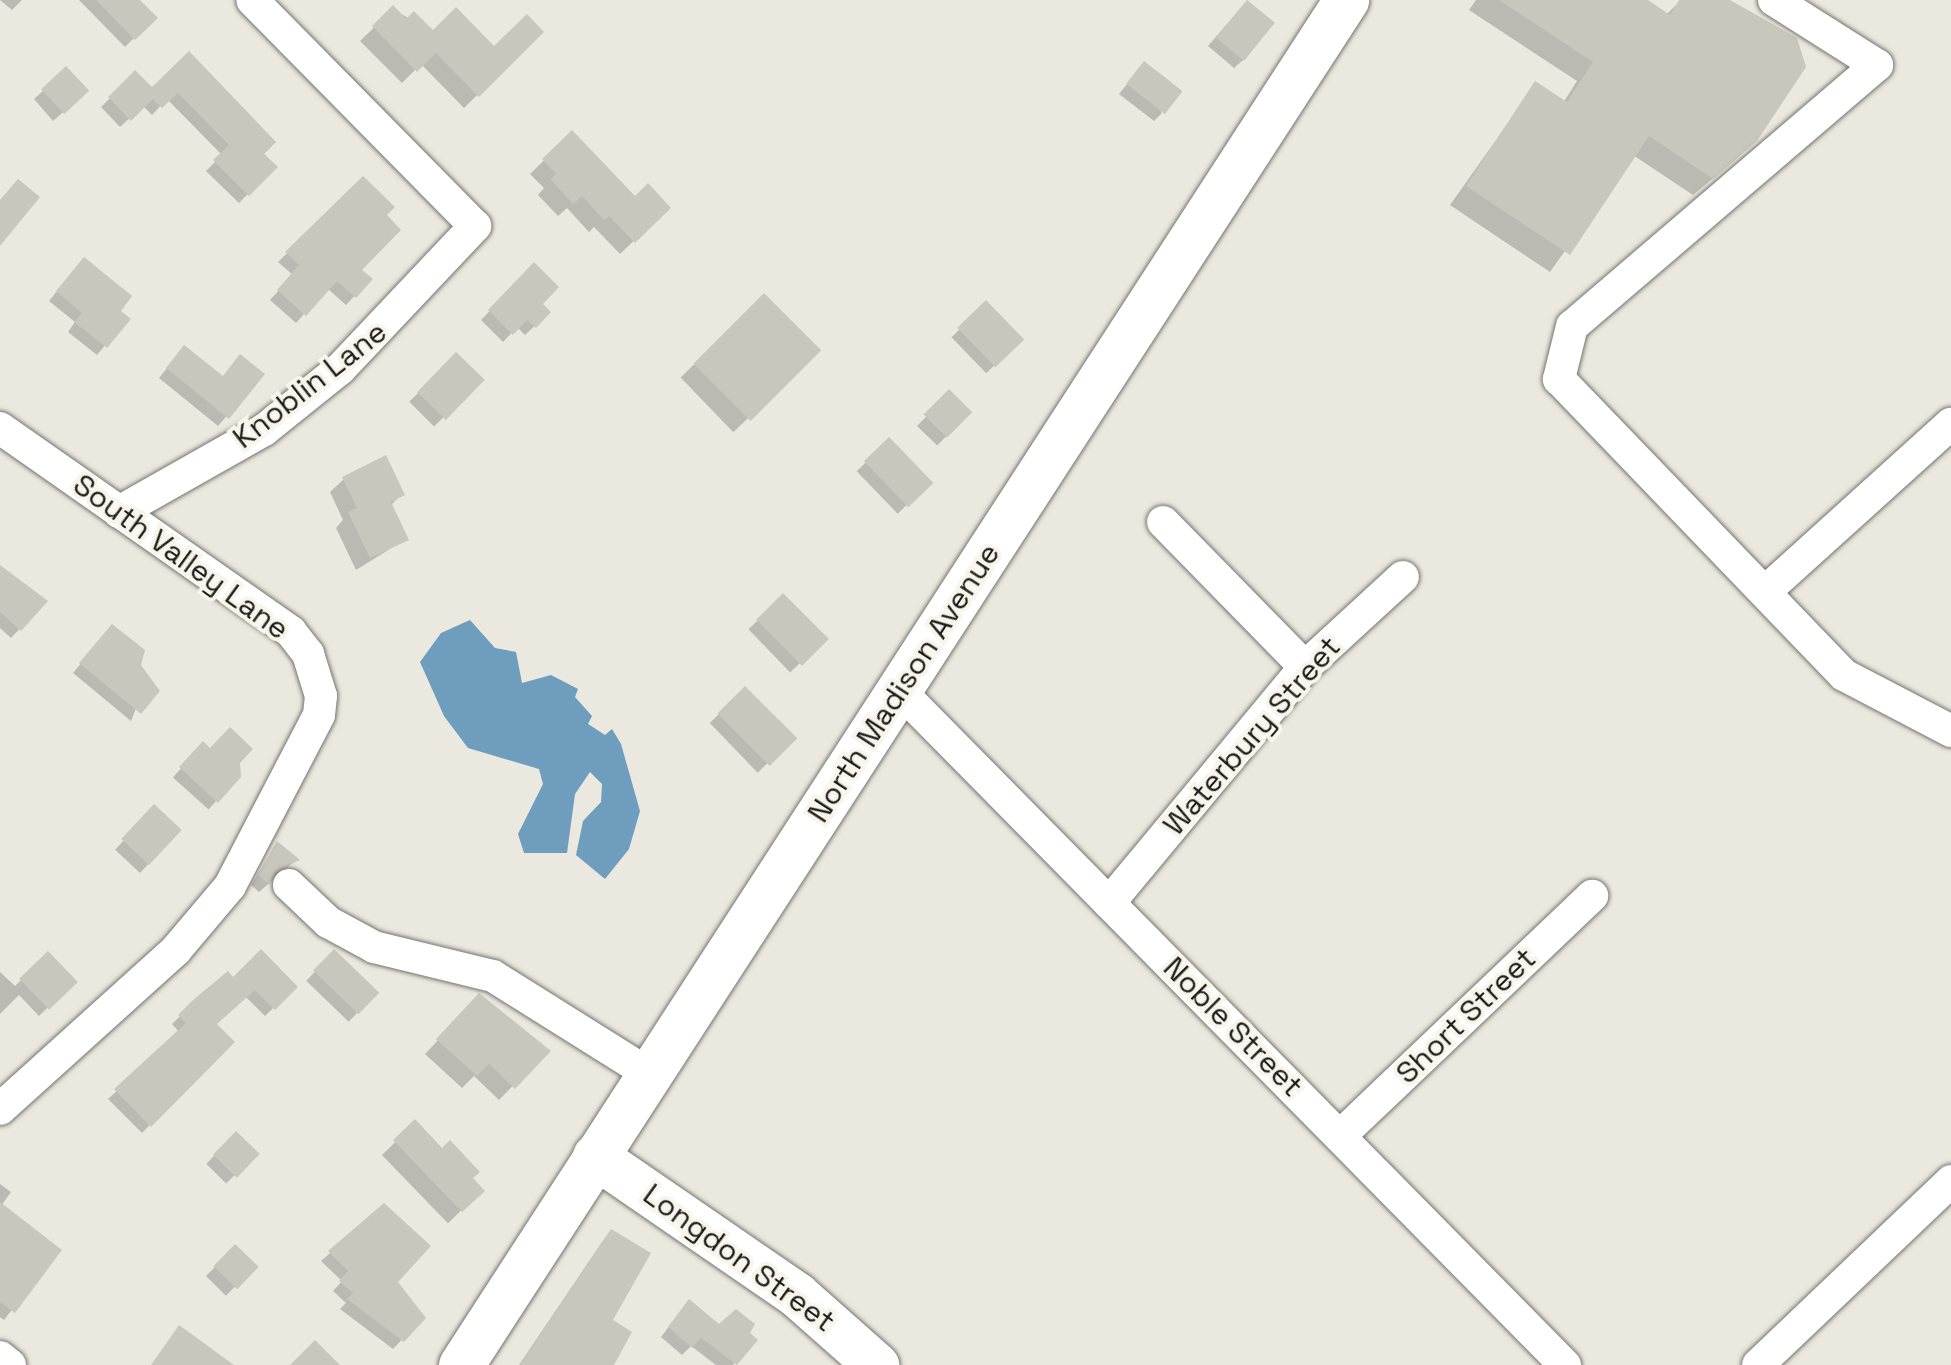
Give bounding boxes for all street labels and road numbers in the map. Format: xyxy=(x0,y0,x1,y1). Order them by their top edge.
street label: Knoblin Lane xyxy=(226,314,394,456)
street label: South Valley Lane xyxy=(66,467,296,647)
street label: North Madison Avenue xyxy=(800,537,1008,829)
street label: Waterbury Street xyxy=(1156,629,1348,843)
street label: Short Street xyxy=(1389,941,1543,1091)
street label: Noble Street xyxy=(1156,950,1310,1104)
street label: Longdon Street xyxy=(636,1176,842,1340)

